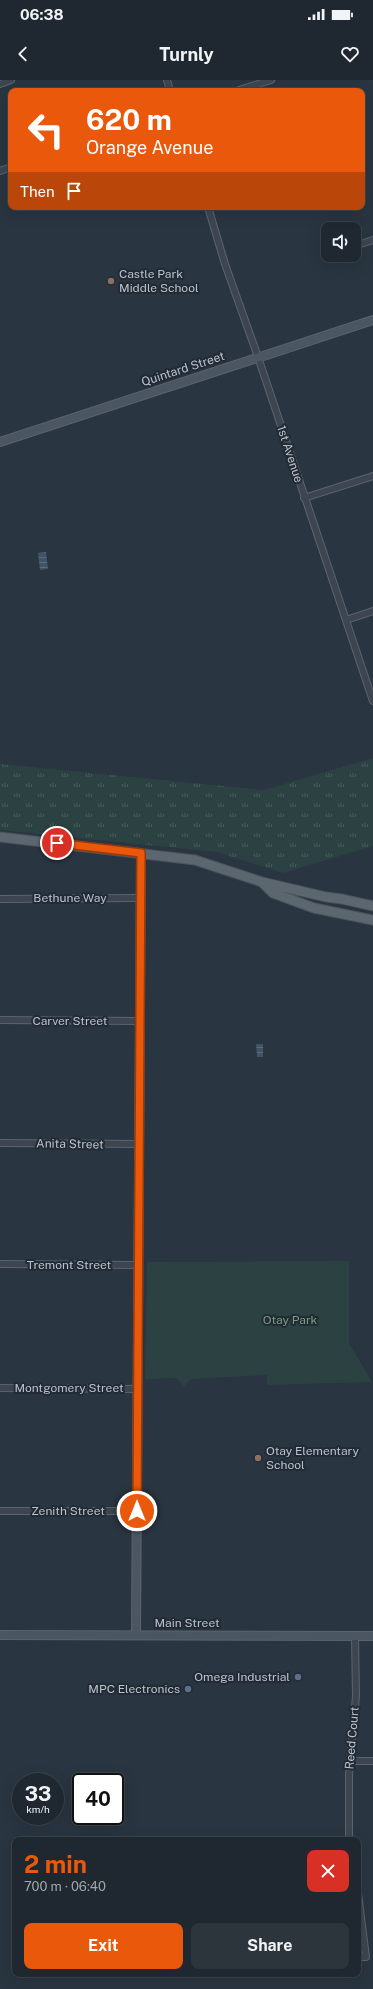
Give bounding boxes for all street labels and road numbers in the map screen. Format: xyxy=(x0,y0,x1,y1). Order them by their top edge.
street label: Quintard Street xyxy=(140,349,227,389)
street label: 1st Avenue xyxy=(274,423,306,485)
street label: Bethune Way xyxy=(33,891,107,905)
street label: Carver Street xyxy=(32,1014,108,1028)
street label: Anita Street xyxy=(36,1136,104,1152)
street label: Tremont Street xyxy=(27,1258,112,1272)
street label: Montgomery Street xyxy=(14,1381,124,1395)
street label: Zenith Street xyxy=(31,1504,105,1518)
street label: Main Street xyxy=(154,1616,220,1630)
street label: Reed Court xyxy=(342,1706,362,1770)

